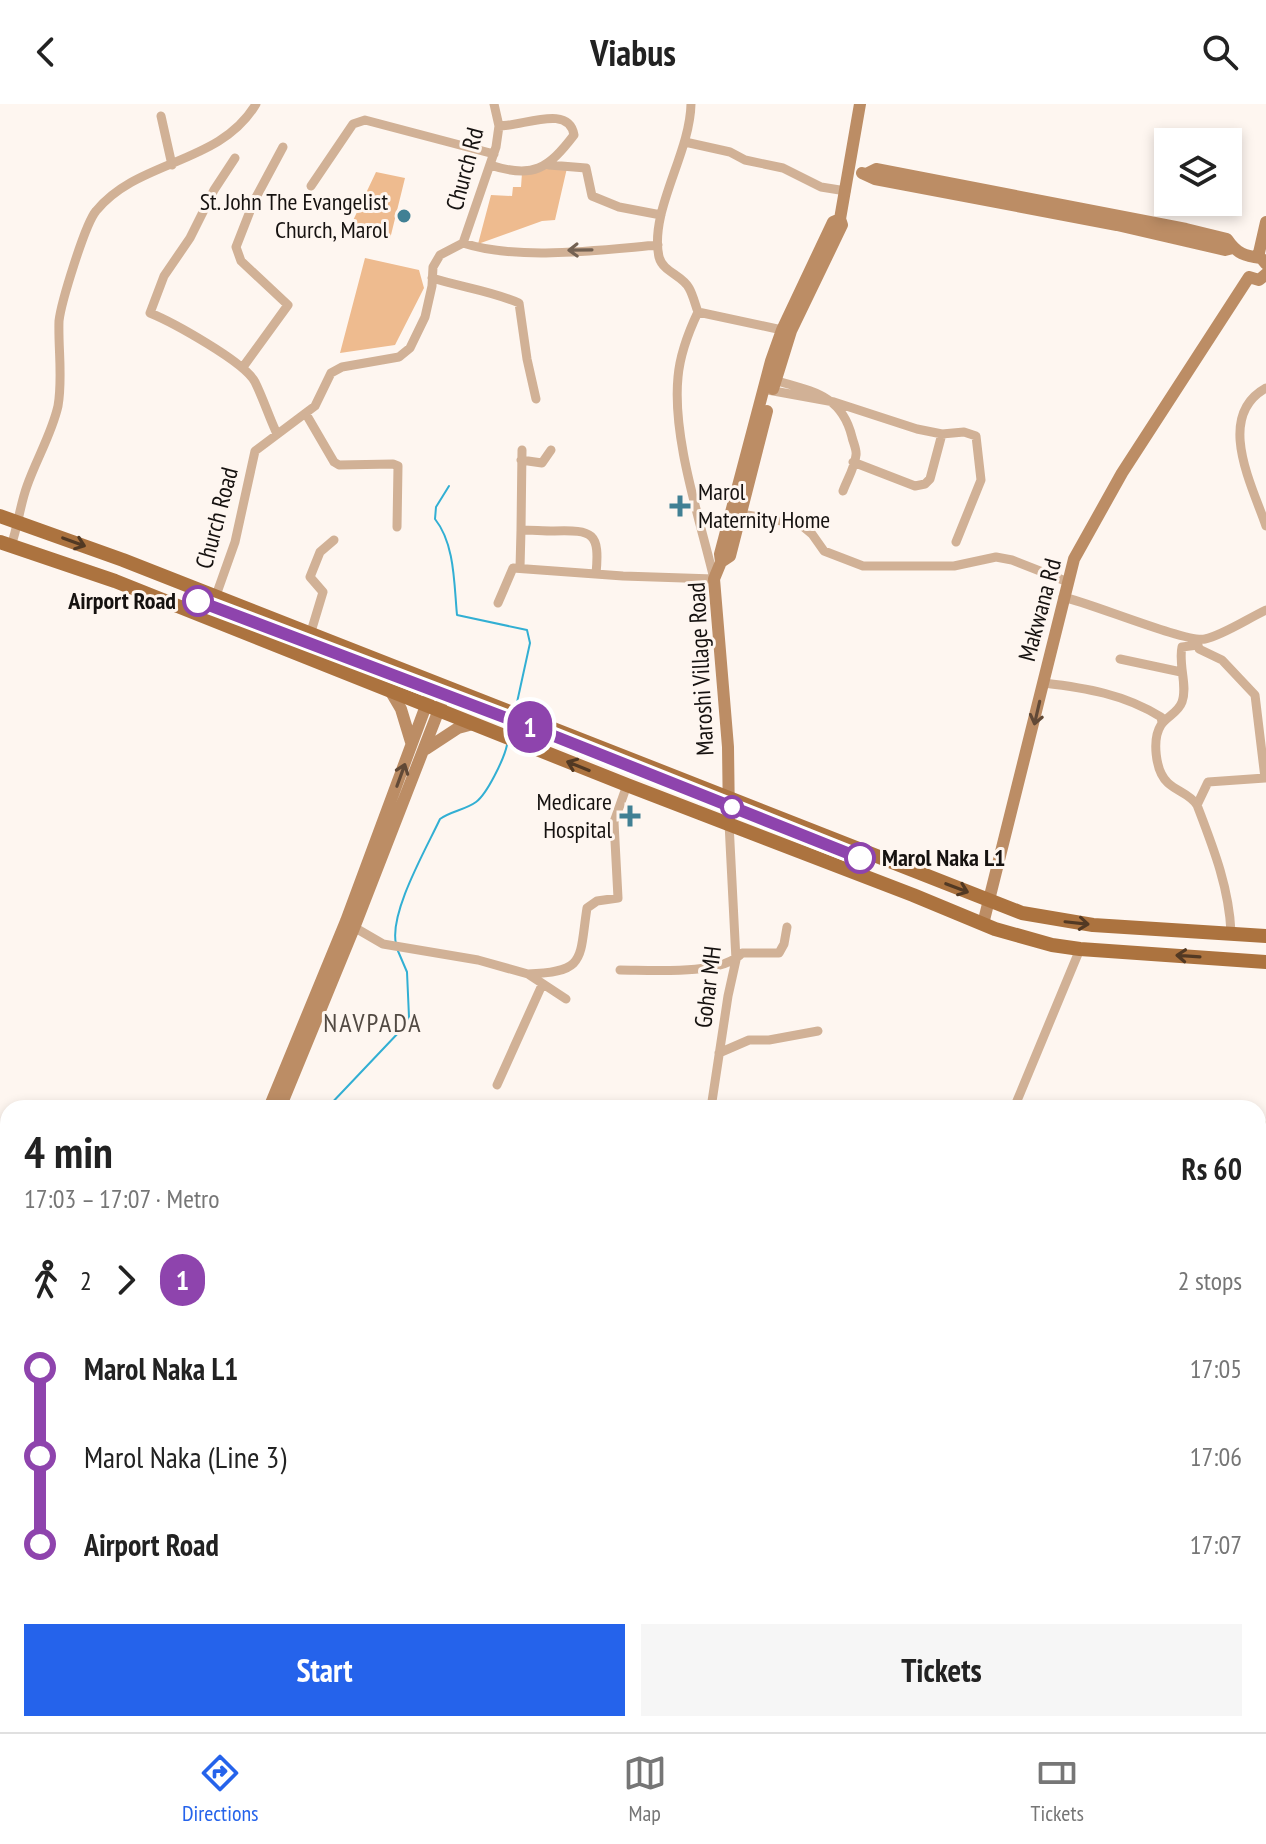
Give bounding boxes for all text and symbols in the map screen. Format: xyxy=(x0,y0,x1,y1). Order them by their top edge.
text: Viabus xyxy=(590,29,676,76)
icon: back xyxy=(24,30,68,74)
icon: search xyxy=(1198,30,1242,74)
street label: Church Rd xyxy=(439,124,490,214)
map controls xyxy=(1154,128,1242,216)
button: layers xyxy=(1154,128,1242,216)
place label: St. John The Evangelist Church, Marol xyxy=(200,186,388,245)
marker: St. John The Evangelist Church, Marol xyxy=(395,207,413,225)
one-way arrow xyxy=(567,243,594,258)
street label: Church Road xyxy=(188,464,245,572)
place label: Marol Maternity Home xyxy=(698,476,830,535)
marker: Marol Maternity Home xyxy=(669,495,691,517)
one-way arrow xyxy=(61,536,85,550)
street label: Makwana Rd xyxy=(1011,555,1068,665)
street label: Maroshi Village Road xyxy=(680,582,721,757)
place label: Airport Road xyxy=(67,585,176,616)
marker: Airport Road xyxy=(183,586,213,616)
one-way arrow xyxy=(1029,699,1044,725)
line badge: 1 xyxy=(504,701,556,753)
text: 1 xyxy=(523,708,537,745)
one-way arrow xyxy=(566,758,591,772)
one-way arrow xyxy=(394,763,409,788)
place label: Medicare Hospital xyxy=(537,786,612,845)
unlabelled marker xyxy=(721,796,743,818)
marker: Medicare Hospital xyxy=(619,805,641,827)
place label: Marol Naka L1 xyxy=(882,842,1006,873)
marker: Marol Naka L1 xyxy=(845,843,875,873)
one-way arrow xyxy=(944,882,969,896)
one-way arrow xyxy=(1063,916,1089,931)
street label: Gohar MH xyxy=(687,944,728,1030)
one-way arrow xyxy=(1175,948,1202,963)
district label: NAVPADA xyxy=(323,1006,423,1039)
text: 4 min xyxy=(24,1123,113,1180)
text: Rs 60 xyxy=(1182,1149,1242,1188)
text: 17:03 – 17:07 · Metro xyxy=(24,1182,219,1215)
icon: walk xyxy=(24,1258,68,1302)
icon: forward xyxy=(104,1258,148,1302)
text: 1 xyxy=(176,1261,189,1298)
text: 2 xyxy=(80,1264,92,1297)
text: 2 stops xyxy=(1178,1264,1242,1297)
text: Marol Naka L1 xyxy=(84,1349,238,1388)
text: 17:05 xyxy=(1190,1352,1242,1385)
text: Marol Naka (Line 3) xyxy=(84,1437,286,1476)
text: 17:06 xyxy=(1190,1440,1242,1473)
text: Airport Road xyxy=(84,1525,219,1564)
text: 17:07 xyxy=(1190,1528,1242,1561)
button: Start xyxy=(24,1624,625,1716)
button: Tickets xyxy=(641,1624,1242,1716)
tab: Directions xyxy=(182,1751,259,1827)
tab: Map xyxy=(623,1751,667,1827)
tab: Tickets xyxy=(1031,1751,1084,1827)

